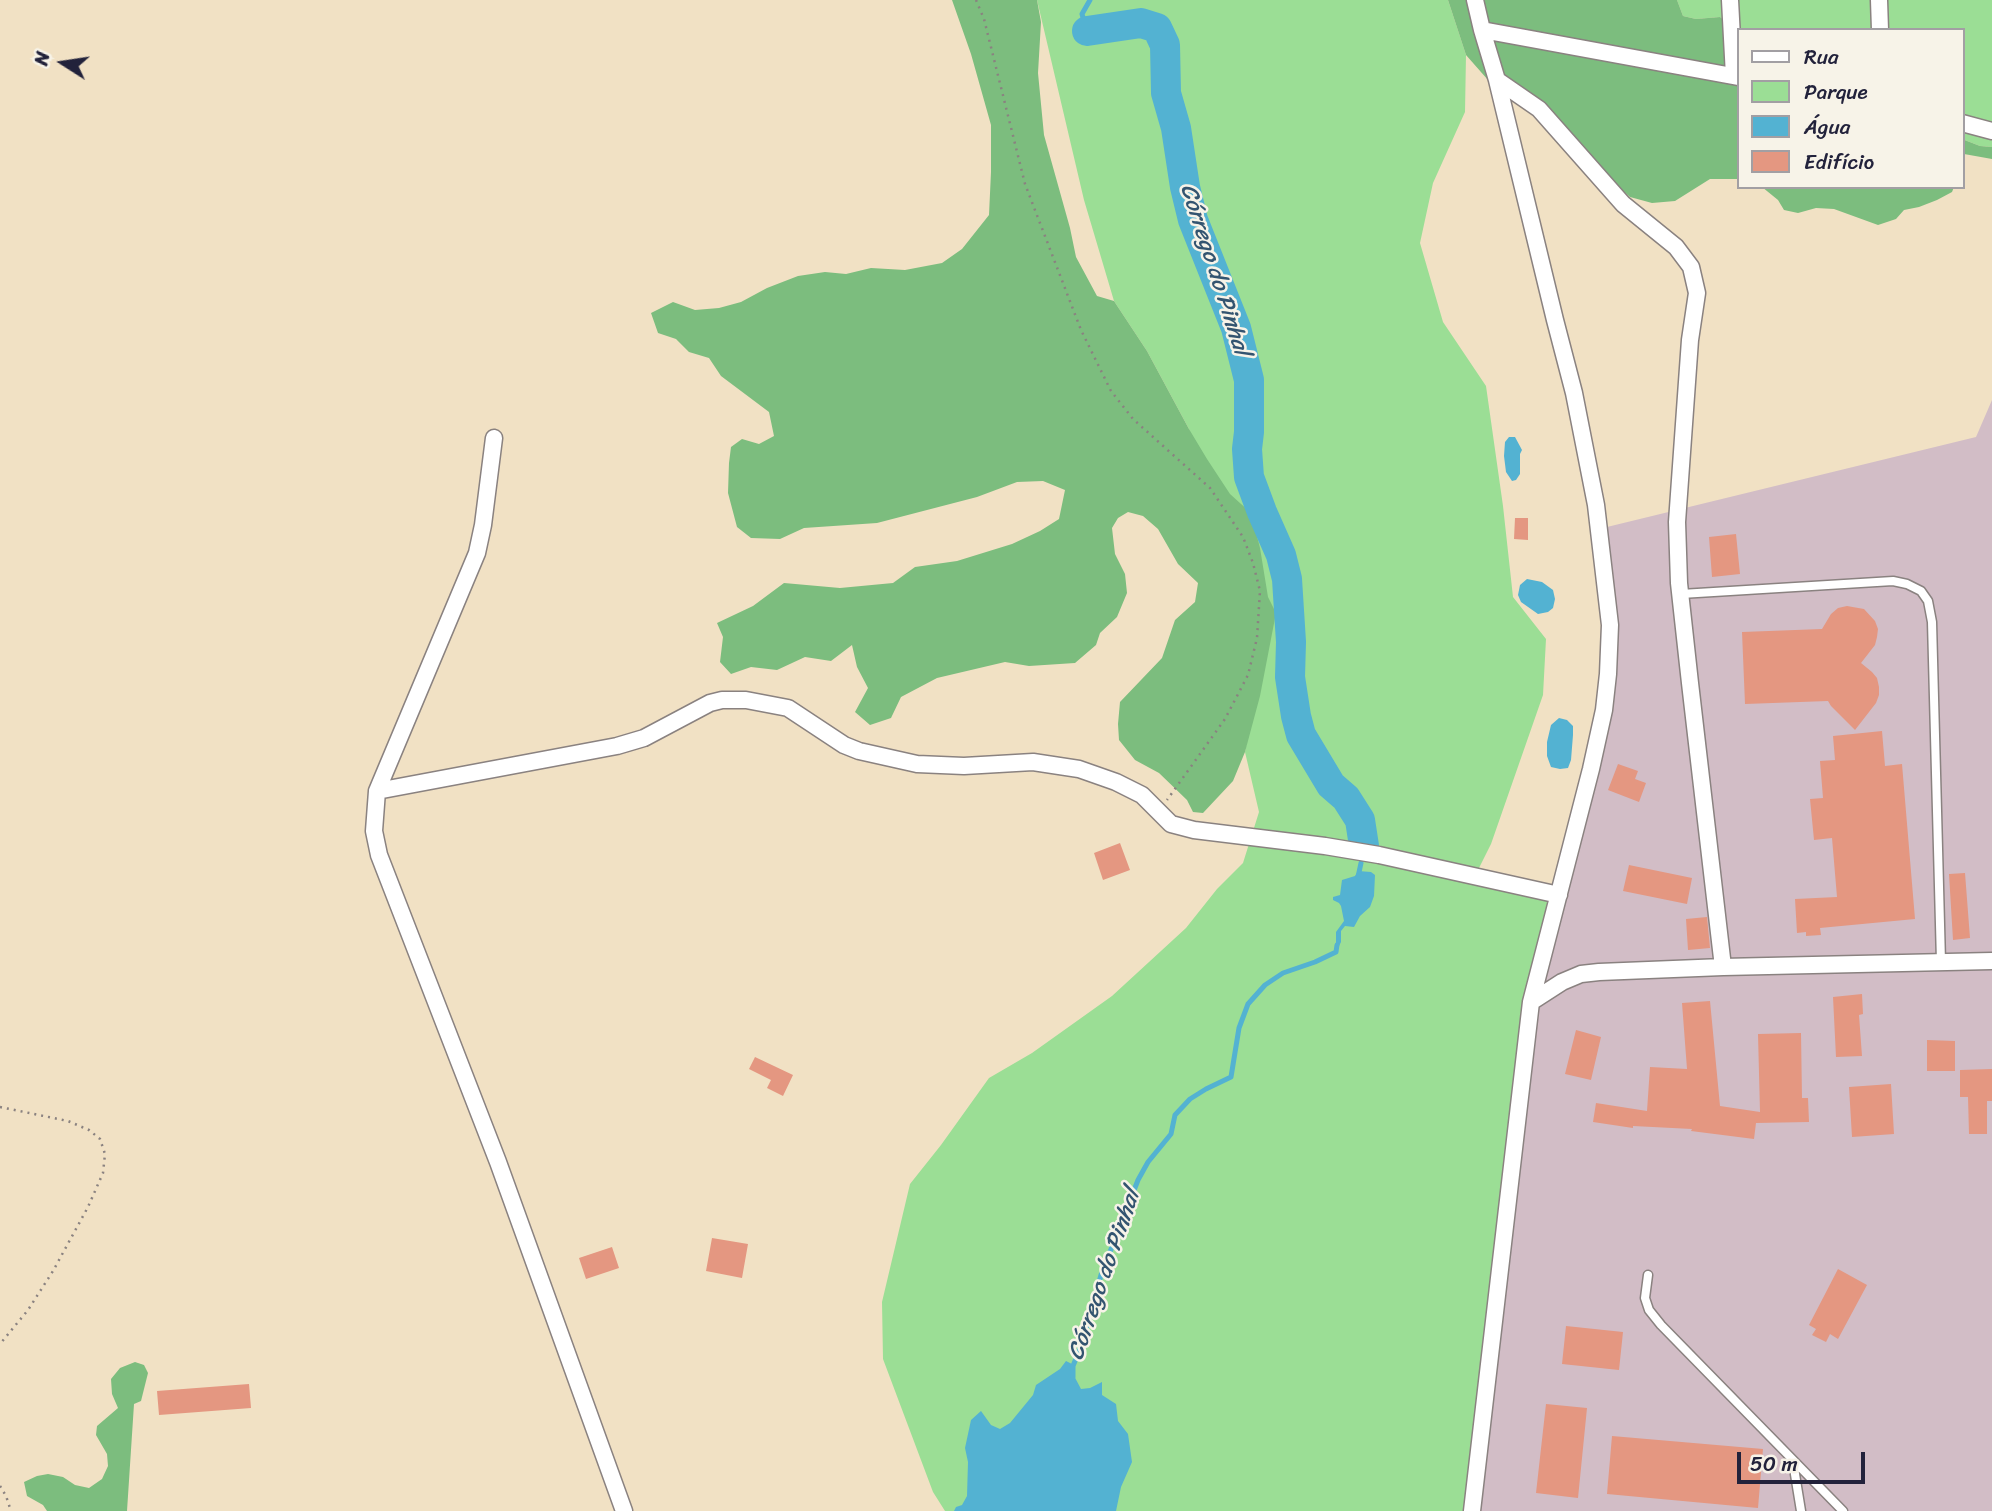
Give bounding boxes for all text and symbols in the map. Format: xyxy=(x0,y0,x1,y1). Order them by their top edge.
north arrow xyxy=(28,28,98,98)
legend xyxy=(1736,28,1964,189)
text: Rua xyxy=(1804,38,1839,76)
text: N xyxy=(24,49,59,68)
text: Parque xyxy=(1804,73,1868,111)
text: Água xyxy=(1804,108,1850,146)
text: Edifício xyxy=(1804,143,1874,181)
water label: Córrego do Pinhal xyxy=(1173,181,1255,359)
water label: Córrego do Pinhal xyxy=(1063,1186,1147,1364)
scale bar xyxy=(1740,1438,1868,1482)
text: 50 m xyxy=(1750,1445,1798,1483)

